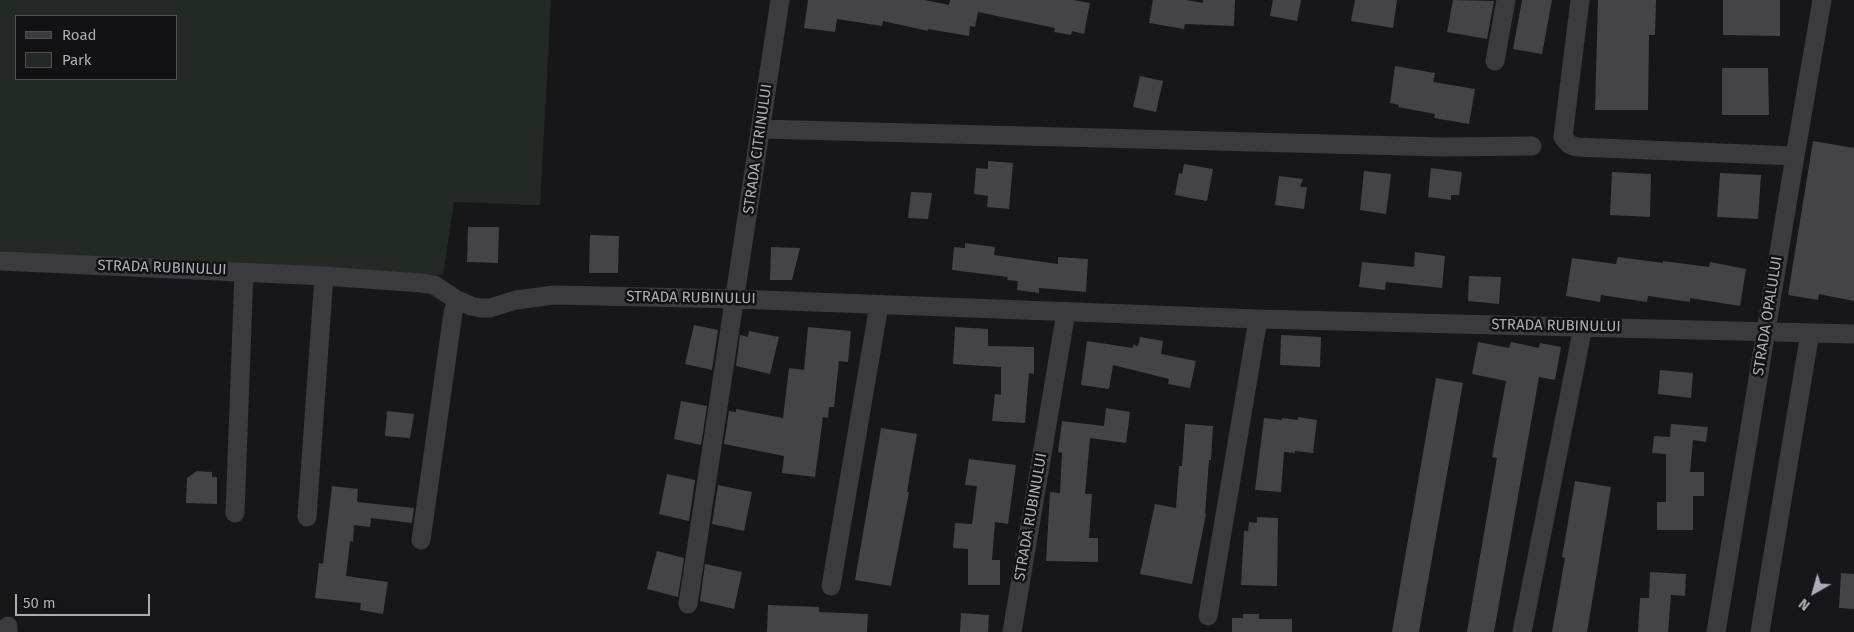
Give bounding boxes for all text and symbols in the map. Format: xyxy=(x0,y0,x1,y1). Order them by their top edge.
legend xyxy=(15,15,178,80)
text: Road xyxy=(62,26,97,44)
text: Park xyxy=(62,51,92,69)
street label: STRADA CITRINULUI xyxy=(740,83,776,215)
street label: STRADA OPALULUI xyxy=(1750,255,1786,377)
street label: STRADA RUBINULUI xyxy=(97,257,227,279)
street label: STRADA RUBINULUI xyxy=(626,288,756,308)
street label: STRADA RUBINULUI xyxy=(1491,316,1621,336)
street label: STRADA RUBINULUI xyxy=(1011,452,1051,582)
north arrow xyxy=(1789,567,1839,617)
scale bar xyxy=(18,584,152,616)
text: 50 m xyxy=(23,594,56,612)
text: N xyxy=(1796,595,1813,614)

